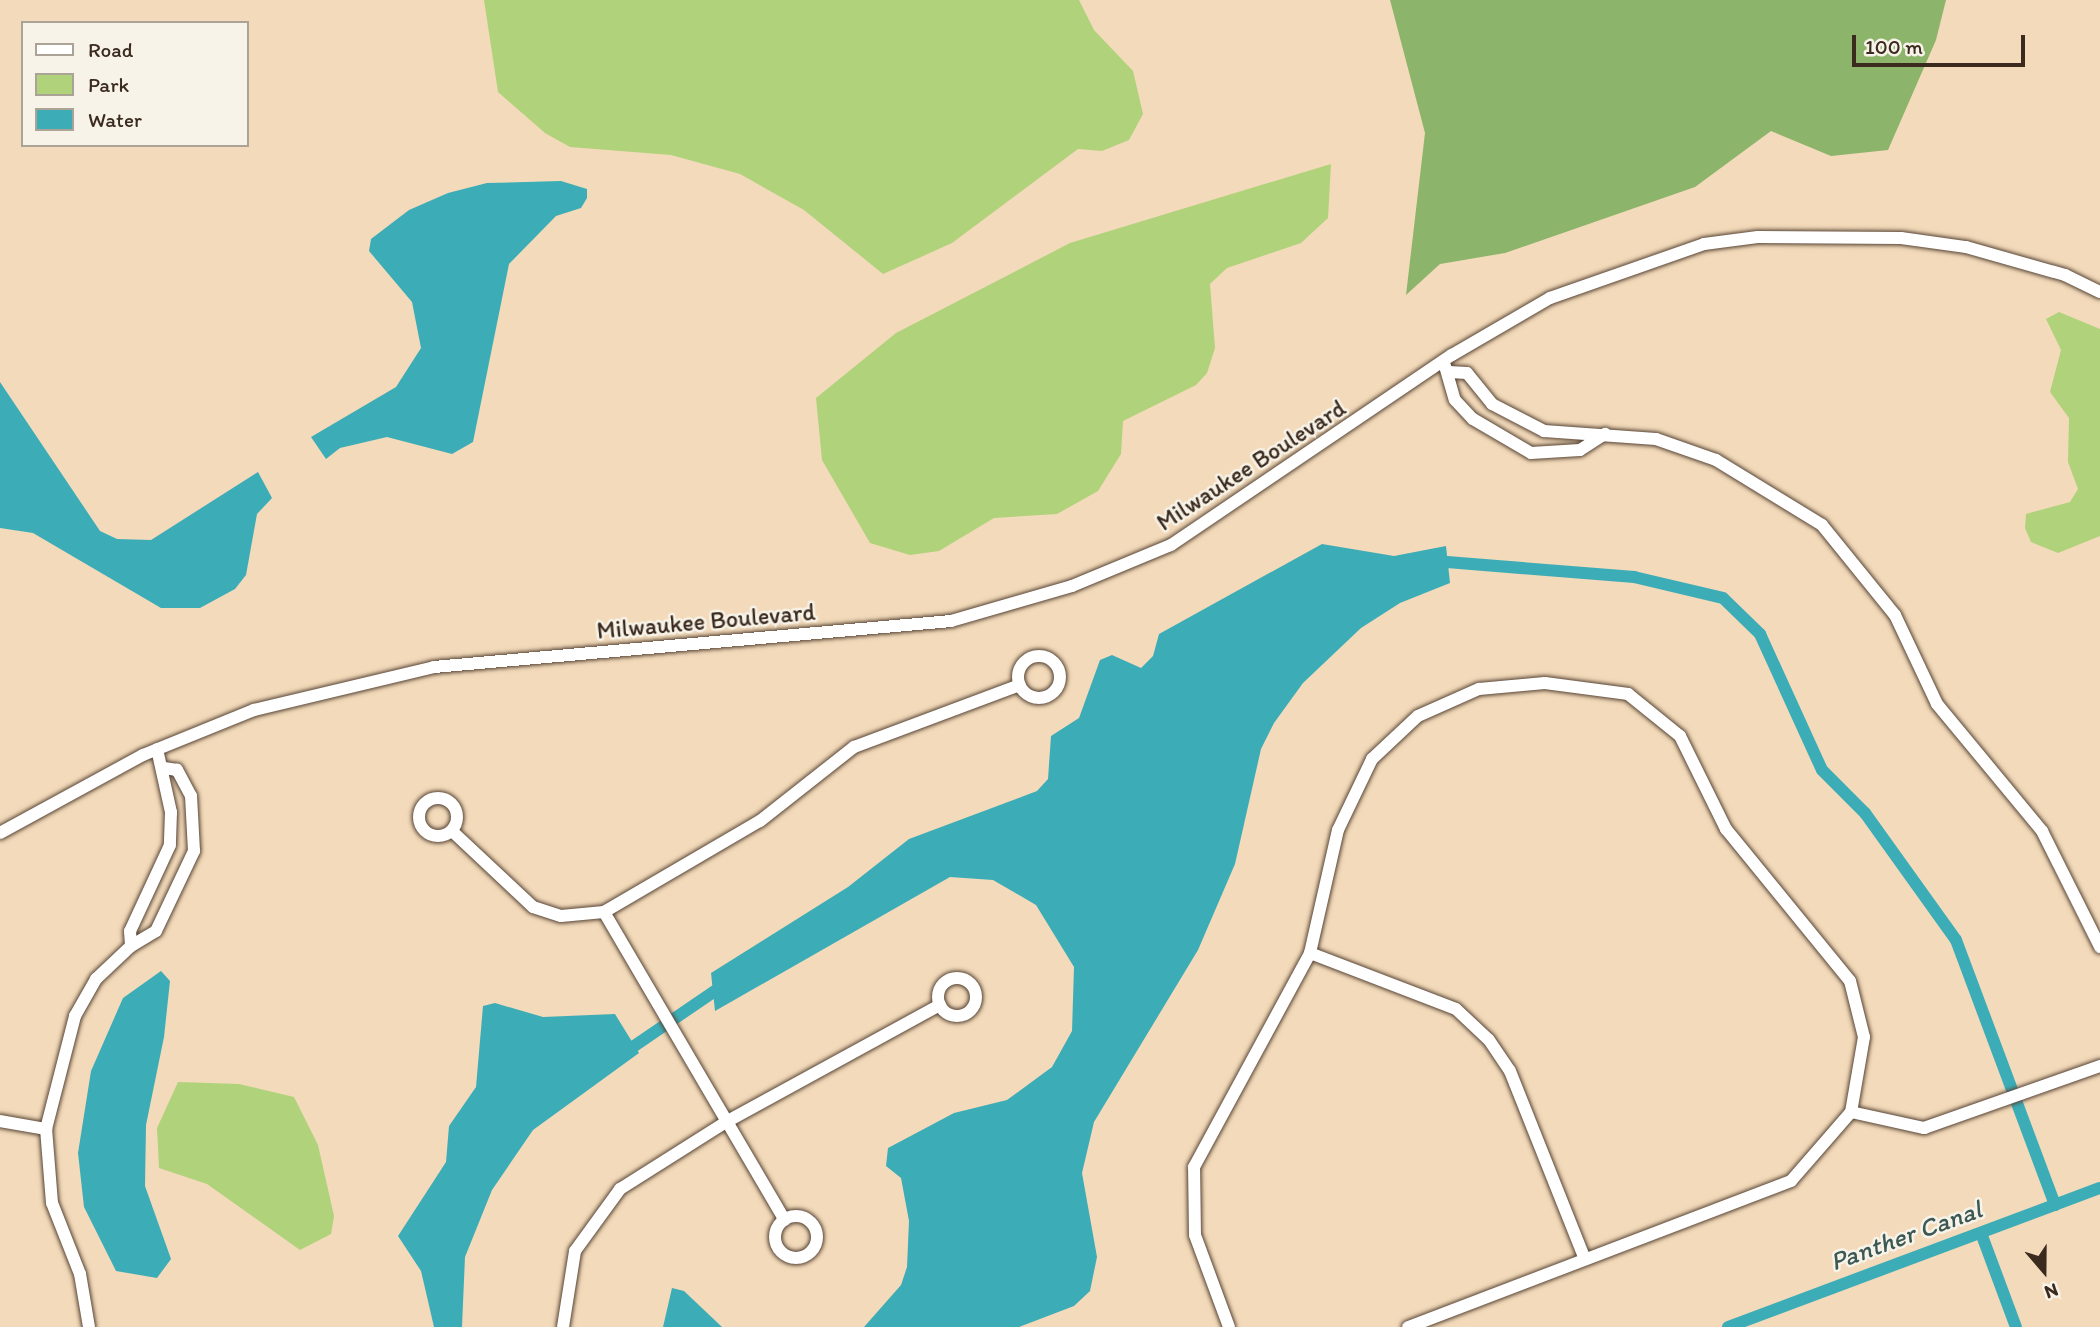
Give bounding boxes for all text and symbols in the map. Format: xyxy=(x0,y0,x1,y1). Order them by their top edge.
legend xyxy=(21,21,248,147)
scale bar xyxy=(1855,21,2028,65)
text: 100 m xyxy=(1865,34,1923,59)
text: Road xyxy=(88,37,133,62)
text: Park xyxy=(88,72,129,97)
text: Water xyxy=(88,107,142,132)
street label: Milwaukee Boulevard xyxy=(1151,393,1351,537)
street label: Milwaukee Boulevard xyxy=(595,597,817,645)
water label: Panther Canal xyxy=(1826,1194,1986,1278)
north arrow xyxy=(2009,1236,2079,1306)
text: N xyxy=(2041,1278,2061,1304)

